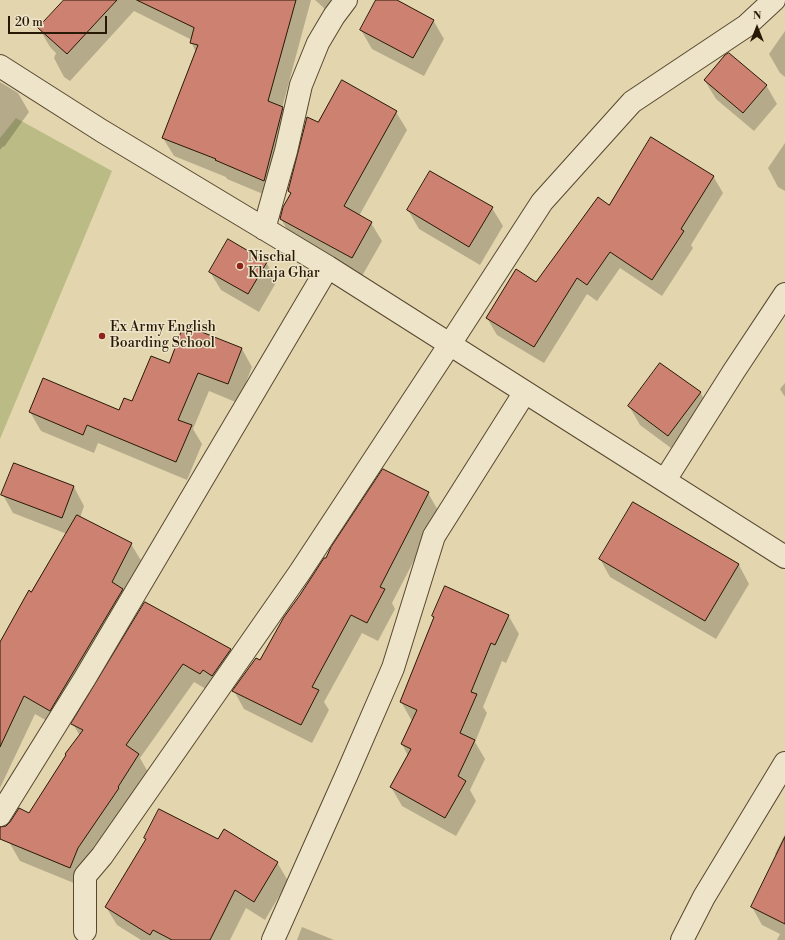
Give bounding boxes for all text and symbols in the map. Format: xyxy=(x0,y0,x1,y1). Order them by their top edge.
scale bar xyxy=(10,8,109,34)
north arrow xyxy=(737,8,777,48)
text: N xyxy=(753,9,761,23)
text: 20 m xyxy=(15,15,43,30)
place label: Nischal Khaja Ghar xyxy=(248,250,320,282)
marker: Nischal Khaja Ghar xyxy=(235,261,245,271)
place label: Ex Army English Boarding School xyxy=(110,320,216,352)
marker: Ex Army English Boarding School xyxy=(97,331,107,341)

